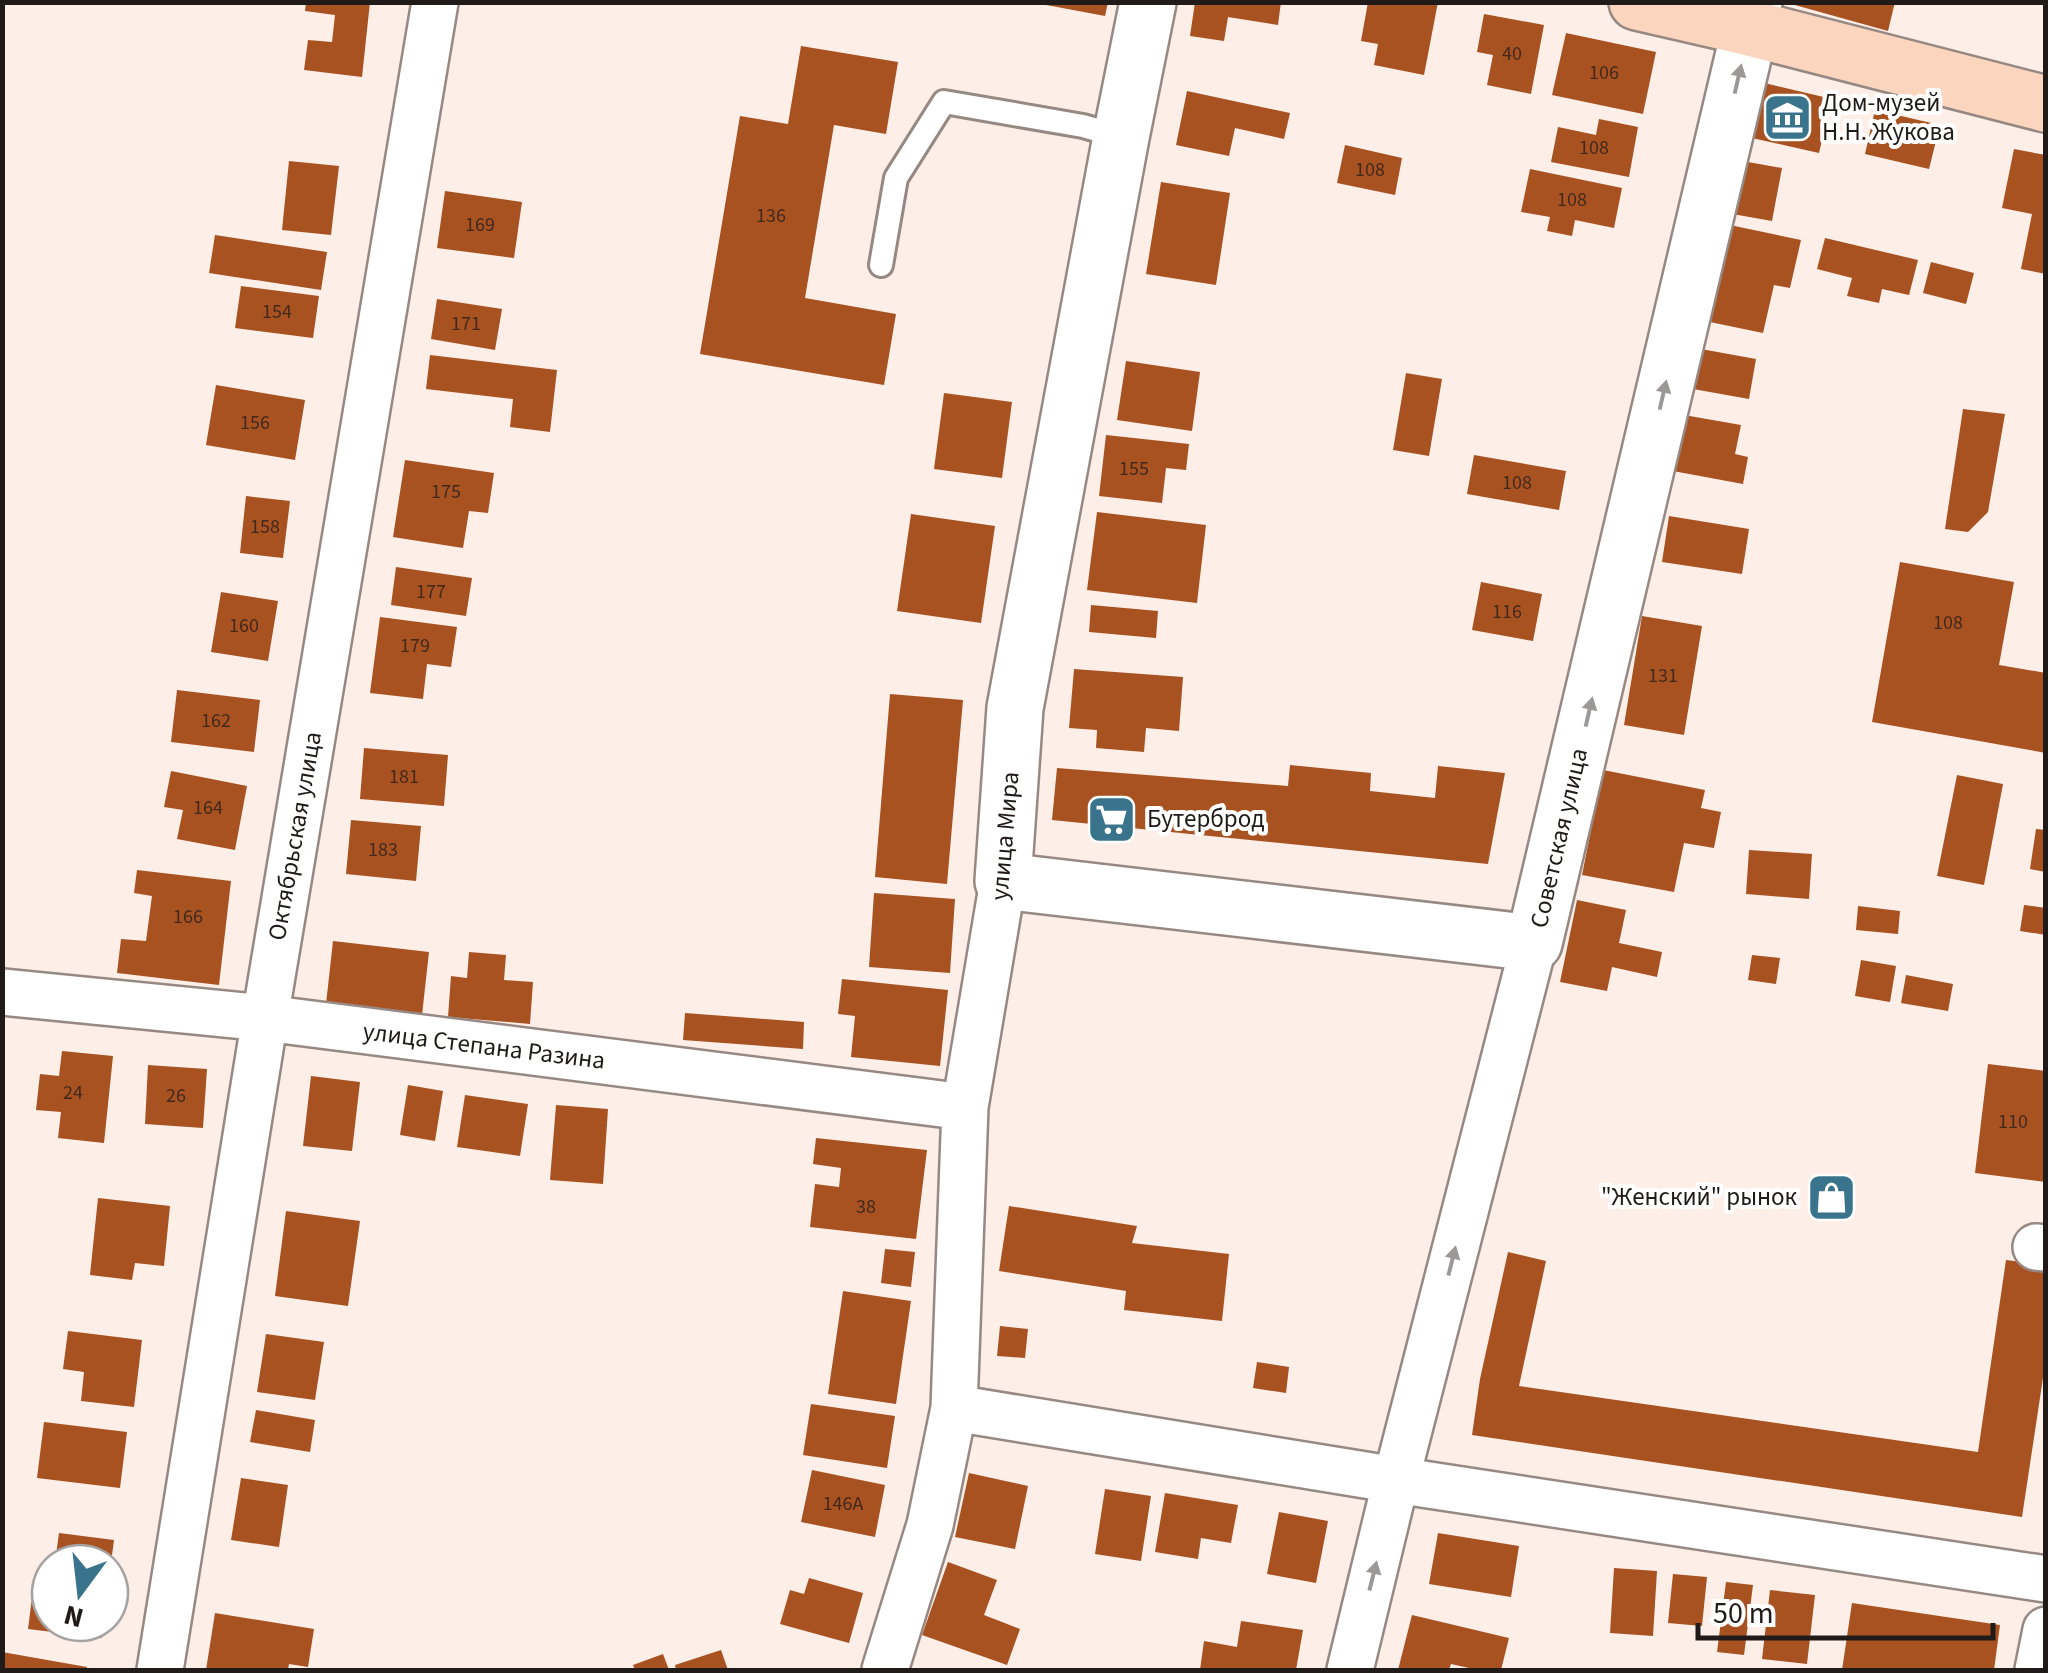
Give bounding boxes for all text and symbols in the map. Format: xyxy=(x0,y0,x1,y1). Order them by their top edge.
house number: 40 xyxy=(1502,40,1522,68)
house number: 106 xyxy=(1589,59,1619,87)
one-way arrow xyxy=(1731,63,1746,94)
place label: Дом-музей Н.Н. Жукова xyxy=(1822,85,1955,150)
museum icon: Дом-музей Н.Н. Жукова xyxy=(1761,91,1813,143)
house number: 108 xyxy=(1579,134,1609,162)
house number: 108 xyxy=(1355,156,1385,184)
house number: 108 xyxy=(1557,186,1587,214)
house number: 136 xyxy=(756,202,786,230)
house number: 169 xyxy=(465,211,495,239)
house number: 154 xyxy=(262,298,292,326)
house number: 171 xyxy=(451,310,481,338)
one-way arrow xyxy=(1656,379,1671,410)
house number: 156 xyxy=(240,409,270,437)
house number: 155 xyxy=(1119,455,1149,483)
house number: 108 xyxy=(1502,469,1532,497)
house number: 175 xyxy=(431,478,461,506)
house number: 158 xyxy=(250,513,280,541)
house number: 177 xyxy=(416,578,446,606)
house number: 116 xyxy=(1492,598,1522,626)
house number: 108 xyxy=(1933,609,1963,637)
house number: 160 xyxy=(229,612,259,640)
house number: 179 xyxy=(400,632,430,660)
house number: 131 xyxy=(1648,662,1678,690)
one-way arrow xyxy=(1582,696,1597,727)
house number: 162 xyxy=(201,707,231,735)
street label: Октябрьская улица xyxy=(259,729,331,943)
street label: Советская улица xyxy=(1521,745,1597,931)
house number: 181 xyxy=(389,763,419,791)
street label: улица Мира xyxy=(981,770,1029,902)
supermarket icon: Бутерброд xyxy=(1086,793,1138,845)
house number: 164 xyxy=(193,794,223,822)
place label: Бутерброд xyxy=(1147,801,1265,837)
house number: 183 xyxy=(368,836,398,864)
house number: 166 xyxy=(173,903,203,931)
street label: улица Степана Разина xyxy=(361,1013,607,1079)
house number: 24 xyxy=(63,1079,83,1107)
house number: 26 xyxy=(166,1082,186,1110)
house number: 110 xyxy=(1998,1108,2028,1136)
shop icon: "Женский" рынок xyxy=(1806,1171,1858,1223)
place label: "Женский" рынок xyxy=(1601,1179,1798,1215)
house number: 38 xyxy=(856,1193,876,1221)
one-way arrow xyxy=(1445,1245,1461,1276)
house number: 146А xyxy=(823,1490,863,1518)
north arrow xyxy=(30,1543,130,1643)
one-way arrow xyxy=(1366,1560,1381,1591)
scale bar xyxy=(1698,1578,1993,1640)
text: 50 m xyxy=(1713,1592,1774,1635)
text: N xyxy=(60,1594,88,1638)

